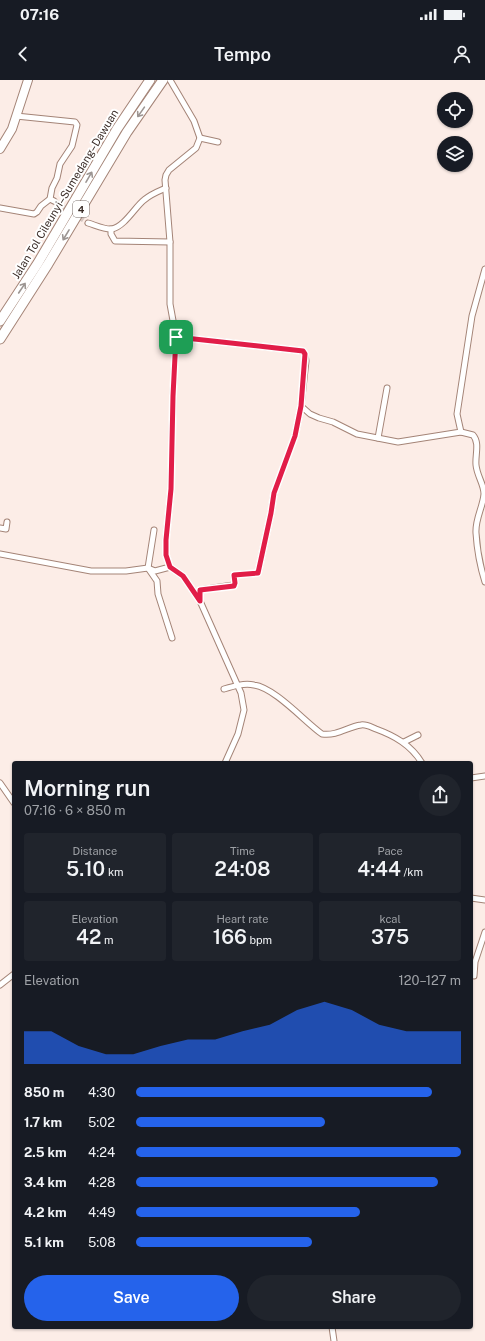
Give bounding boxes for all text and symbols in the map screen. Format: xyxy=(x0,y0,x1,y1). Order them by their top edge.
text: 07:16 xyxy=(20,6,59,23)
icon: back xyxy=(12,43,34,65)
icon: person xyxy=(451,43,473,65)
text: Tempo xyxy=(214,44,271,65)
map controls xyxy=(437,92,473,172)
button: locate xyxy=(437,92,473,128)
one-way arrow xyxy=(137,106,145,117)
street label: Jalan Tol Cileunyi–Sumedang–Dawuan xyxy=(10,107,120,281)
button: layers xyxy=(437,136,473,172)
one-way arrow xyxy=(85,171,93,183)
road number: 4 xyxy=(73,201,89,217)
one-way arrow xyxy=(61,229,69,241)
one-way arrow xyxy=(18,282,26,294)
pin xyxy=(159,320,193,354)
icon: arrive xyxy=(165,326,187,348)
button: share xyxy=(419,774,461,816)
text: Morning run xyxy=(24,775,150,801)
text: 07:16 · 6 × 850 m xyxy=(24,803,126,818)
text: Distance xyxy=(73,845,117,857)
text: Time xyxy=(230,845,255,857)
text: Pace xyxy=(378,845,403,857)
text: 5.10 xyxy=(66,857,105,881)
text: 24:08 xyxy=(215,857,270,881)
text: 4:44 xyxy=(357,857,401,881)
text: km xyxy=(105,866,124,878)
text: /km xyxy=(401,866,423,878)
text: Elevation xyxy=(71,913,118,925)
text: Heart rate xyxy=(216,913,268,925)
text: kcal xyxy=(380,913,401,925)
text: 42 xyxy=(76,925,101,949)
text: 166 xyxy=(213,925,247,949)
text: 375 xyxy=(371,925,409,949)
text: m xyxy=(101,934,114,946)
text: bpm xyxy=(247,934,272,946)
text: Elevation xyxy=(24,973,79,988)
text: 120–127 m xyxy=(399,973,461,988)
text: 850 m xyxy=(24,1085,64,1100)
text: 4:30 xyxy=(88,1085,115,1100)
text: 1.7 km xyxy=(24,1115,62,1130)
text: 5:02 xyxy=(88,1115,115,1130)
text: 2.5 km xyxy=(24,1145,67,1160)
text: 4:24 xyxy=(88,1145,115,1160)
text: 3.4 km xyxy=(24,1175,67,1190)
text: 4:28 xyxy=(88,1175,116,1190)
text: 4.2 km xyxy=(24,1205,67,1220)
text: 4:49 xyxy=(88,1205,115,1220)
text: 5.1 km xyxy=(24,1235,64,1250)
text: 5:08 xyxy=(88,1235,116,1250)
button: Save xyxy=(24,1275,239,1321)
button: Share xyxy=(247,1275,461,1321)

